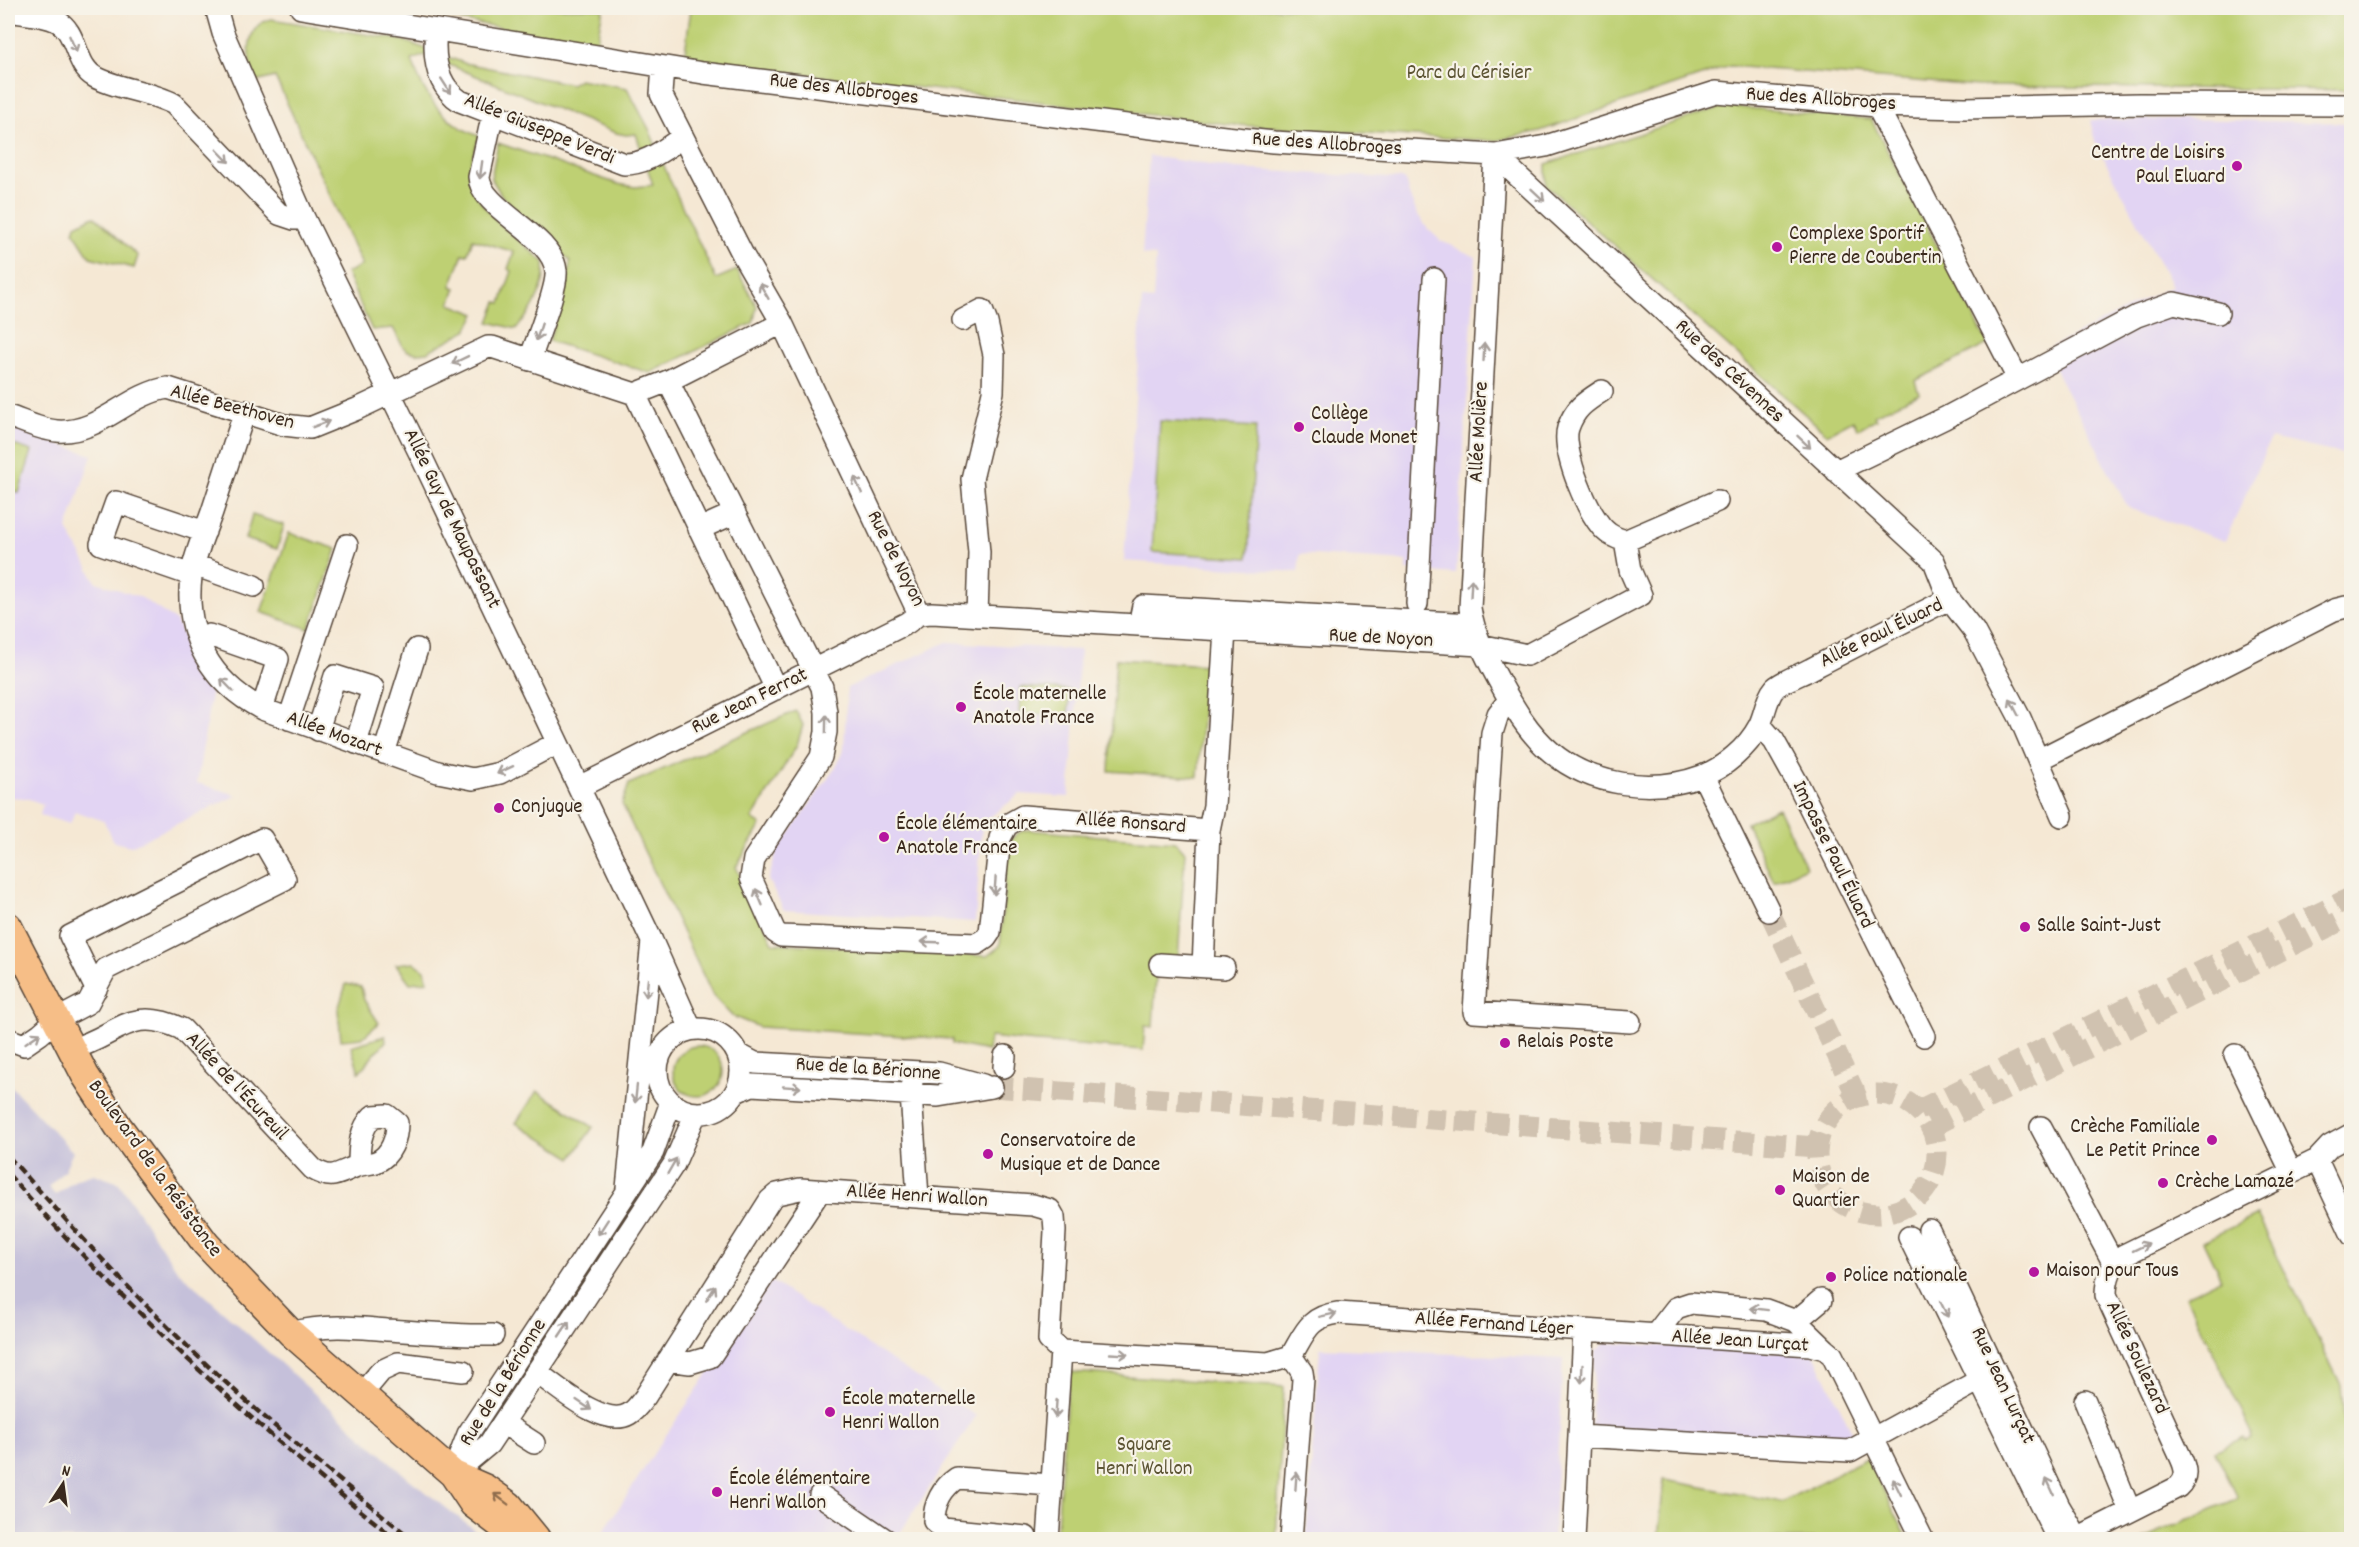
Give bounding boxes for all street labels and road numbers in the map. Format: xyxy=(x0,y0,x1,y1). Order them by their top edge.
street label: Rue des Allobroges xyxy=(768,66,920,114)
street label: Rue des Allobroges xyxy=(1745,80,1897,120)
street label: Allée Giuseppe Verdi xyxy=(459,86,619,174)
street label: Rue des Allobroges xyxy=(1251,125,1403,165)
street label: Rue des Cévennes xyxy=(1667,313,1791,431)
street label: Allée Beethoven xyxy=(167,377,297,439)
street label: Allée Molière xyxy=(1462,381,1498,483)
street label: Allée Guy de Maupassant xyxy=(394,424,508,614)
street label: Rue de Noyon xyxy=(858,506,932,612)
street label: Allée Paul Éluard xyxy=(1815,591,1949,677)
street label: Rue de Noyon xyxy=(1328,621,1434,657)
street label: Rue Jean Ferrat xyxy=(687,661,814,743)
street label: Allée Mozart xyxy=(282,704,386,766)
street label: Impasse Paul Éluard xyxy=(1783,776,1881,934)
street label: Allée Ronsard xyxy=(1075,805,1187,843)
street label: Allée de l'Écureuil xyxy=(177,1026,295,1148)
street label: Rue de la Bérionne xyxy=(794,1050,942,1090)
street label: Boulevard de la Résistance xyxy=(79,1074,229,1264)
street label: Allée Henri Wallon xyxy=(845,1177,989,1217)
street label: Allée Soulezard xyxy=(2097,1296,2175,1420)
street label: Allée Fernand Léger xyxy=(1414,1304,1574,1346)
street label: Rue de la Bérionne xyxy=(453,1313,555,1453)
street label: Allée Jean Lurçat xyxy=(1670,1322,1810,1362)
street label: Rue Jean Lurçat xyxy=(1962,1323,2042,1450)

